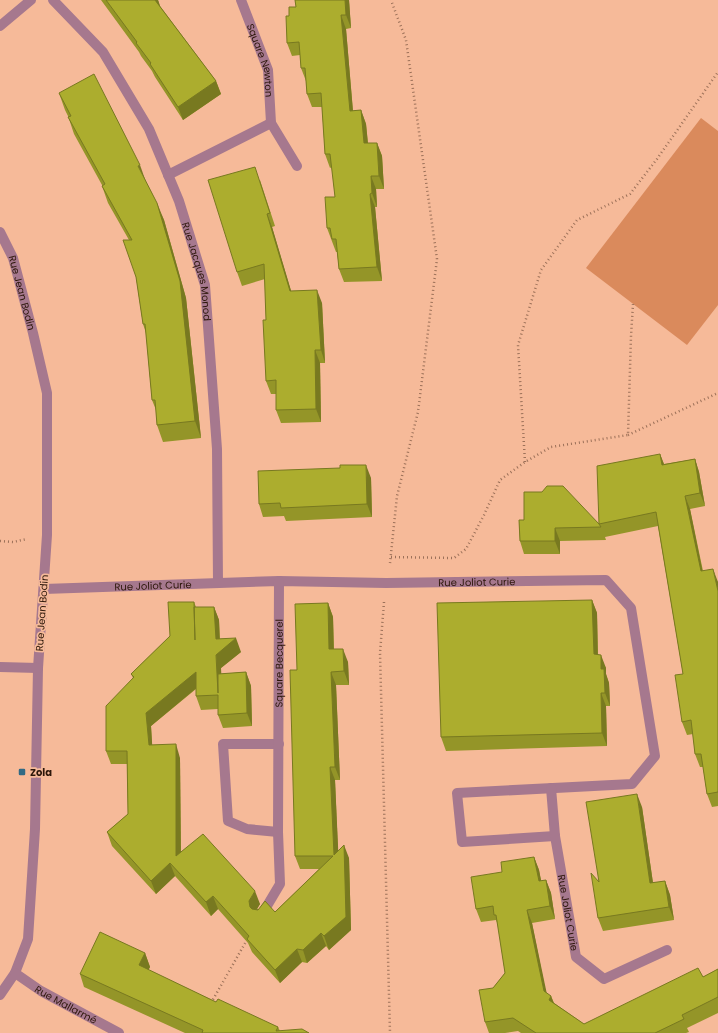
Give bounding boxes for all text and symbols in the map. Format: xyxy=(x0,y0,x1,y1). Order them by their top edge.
street label: Square Newton xyxy=(243,21,277,98)
street label: Rue Jacques Monod xyxy=(178,220,215,321)
street label: Rue Jean Bodin xyxy=(5,254,39,332)
street label: Rue Jean Bodin xyxy=(32,574,52,652)
street label: Rue Joliot Curie xyxy=(438,574,516,590)
street label: Rue Joliot Curie xyxy=(114,576,192,594)
street label: Square Becquerel xyxy=(271,619,286,708)
place label: Zola xyxy=(30,765,52,780)
marker: Zola xyxy=(17,767,27,777)
street label: Rue Joliot Curie xyxy=(554,873,582,952)
street label: Rue Mallarmé xyxy=(32,981,100,1027)

